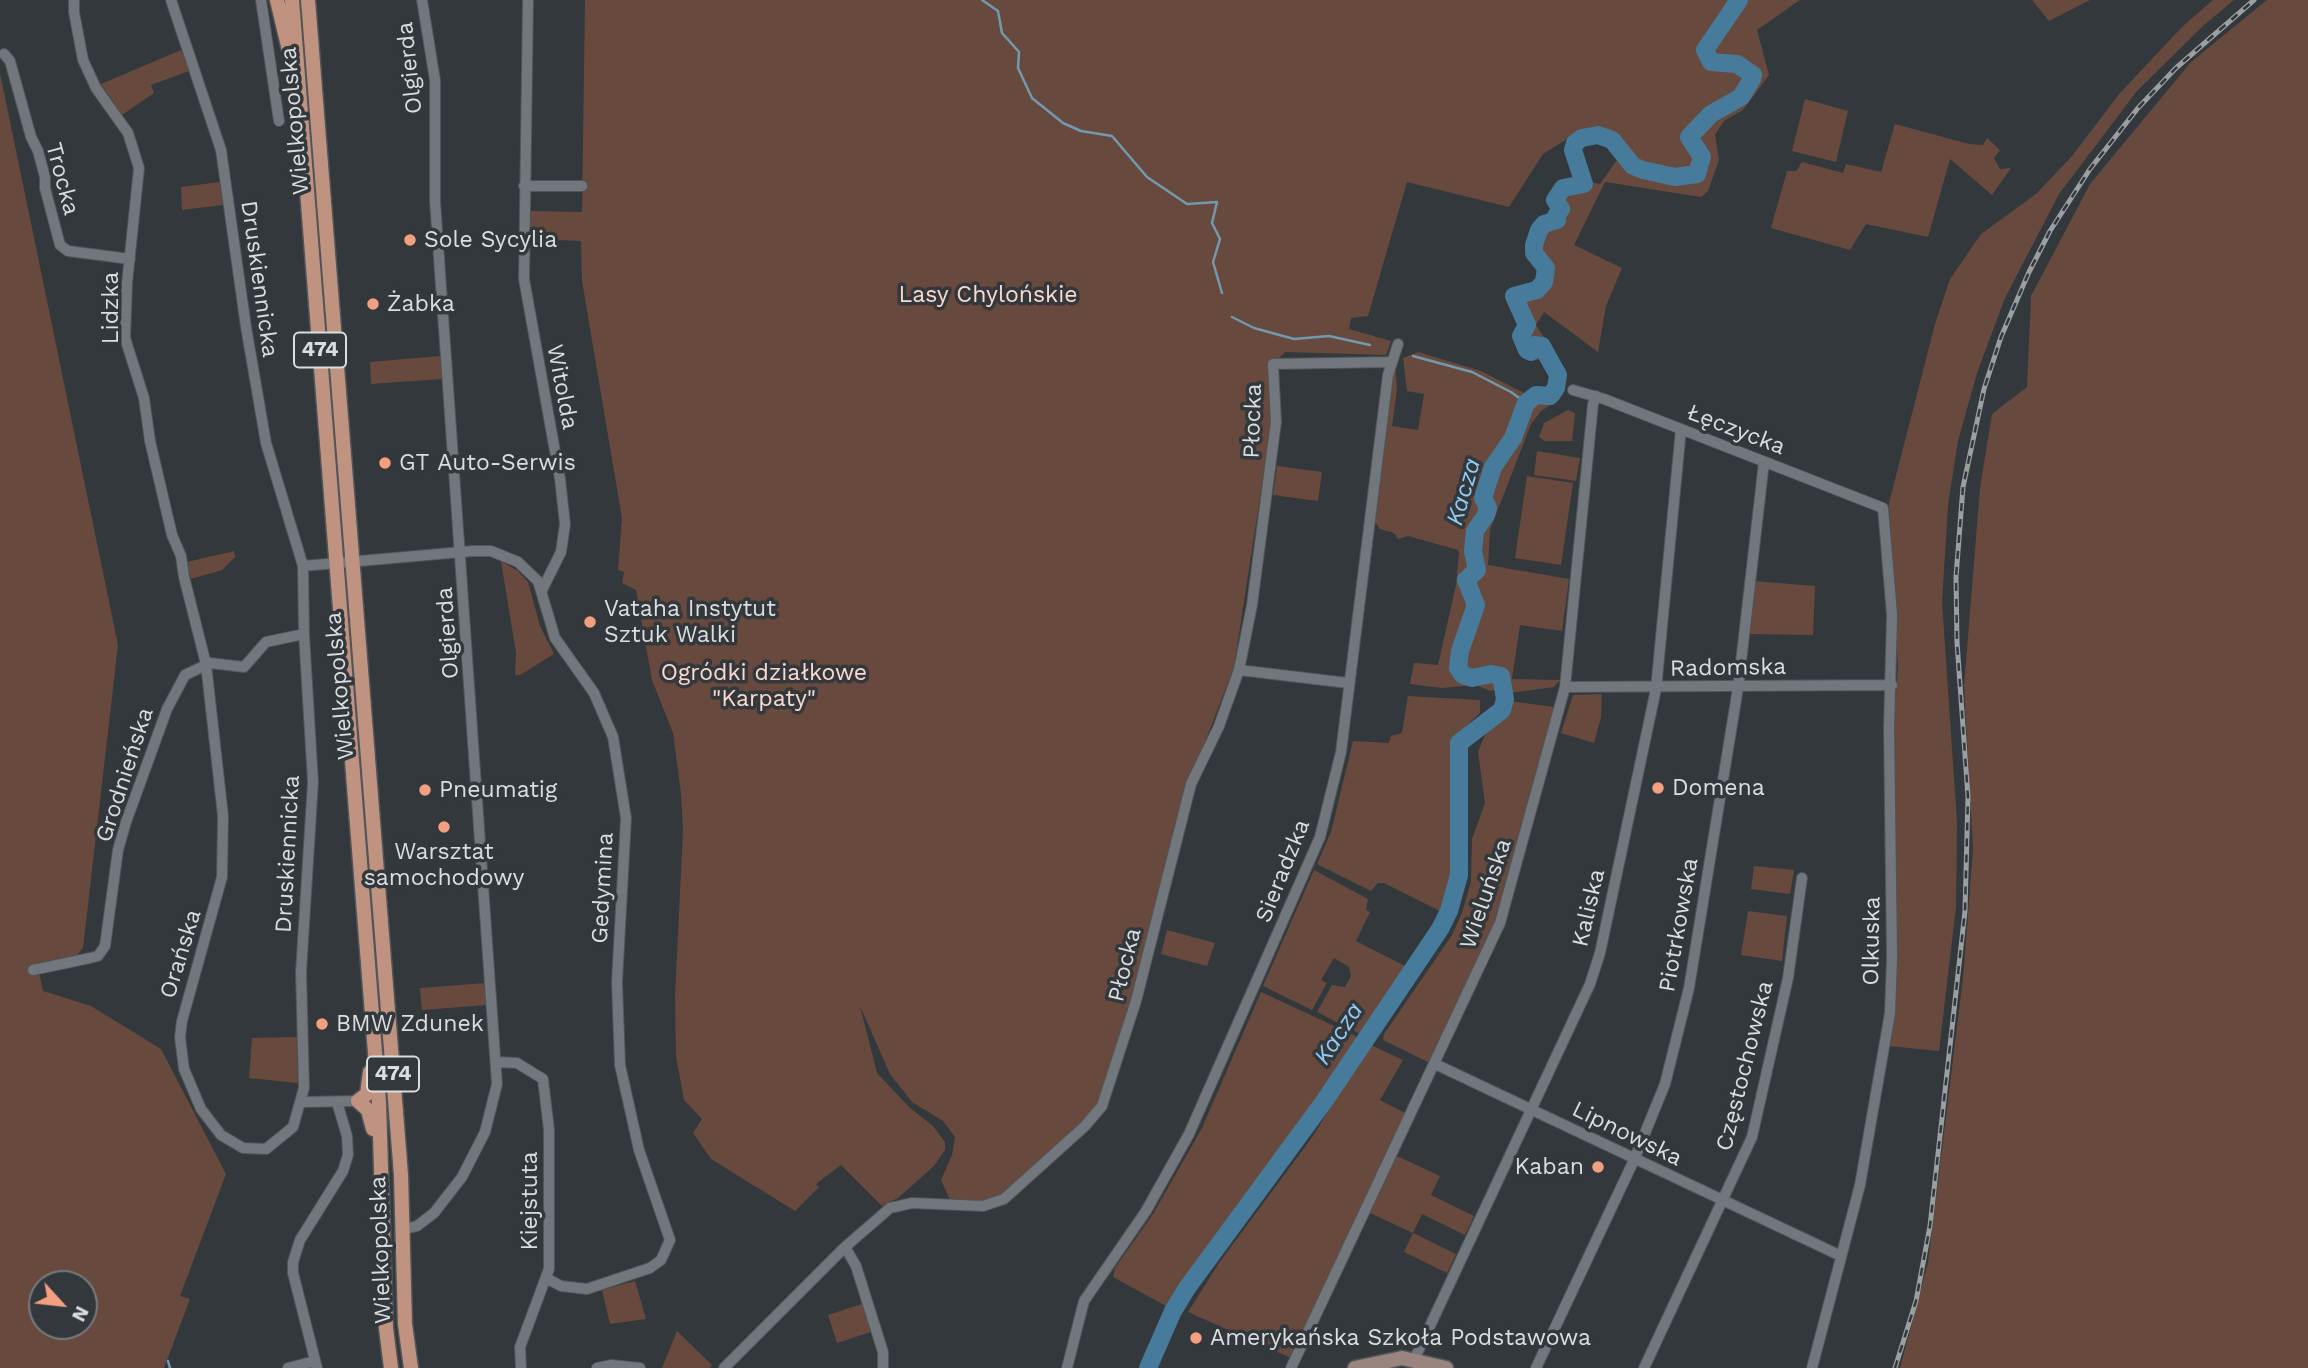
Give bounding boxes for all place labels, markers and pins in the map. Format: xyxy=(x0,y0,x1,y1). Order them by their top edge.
place label: Sole Sycylia xyxy=(424,226,557,254)
marker: Sole Sycylia xyxy=(402,232,418,248)
place label: Żabka xyxy=(387,290,455,318)
marker: Żabka xyxy=(365,296,381,312)
place label: GT Auto-Serwis xyxy=(399,449,576,477)
marker: GT Auto-Serwis xyxy=(377,455,393,471)
place label: Vataha Instytut Sztuk Walki xyxy=(604,595,776,649)
marker: Vataha Instytut Sztuk Walki xyxy=(582,614,598,630)
place label: Domena xyxy=(1672,774,1765,802)
place label: Pneumatig xyxy=(439,776,557,804)
marker: Domena xyxy=(1650,780,1666,796)
marker: Pneumatig xyxy=(417,782,433,798)
marker: Warsztat samochodowy xyxy=(436,819,452,835)
place label: Warsztat samochodowy xyxy=(364,838,524,892)
place label: BMW Zdunek xyxy=(336,1010,484,1038)
marker: BMW Zdunek xyxy=(314,1016,330,1032)
place label: Kaban xyxy=(1515,1153,1584,1181)
marker: Kaban xyxy=(1590,1159,1606,1175)
place label: Amerykańska Szkoła Podstawowa xyxy=(1210,1324,1591,1352)
marker: Amerykańska Szkoła Podstawowa xyxy=(1188,1330,1204,1346)

